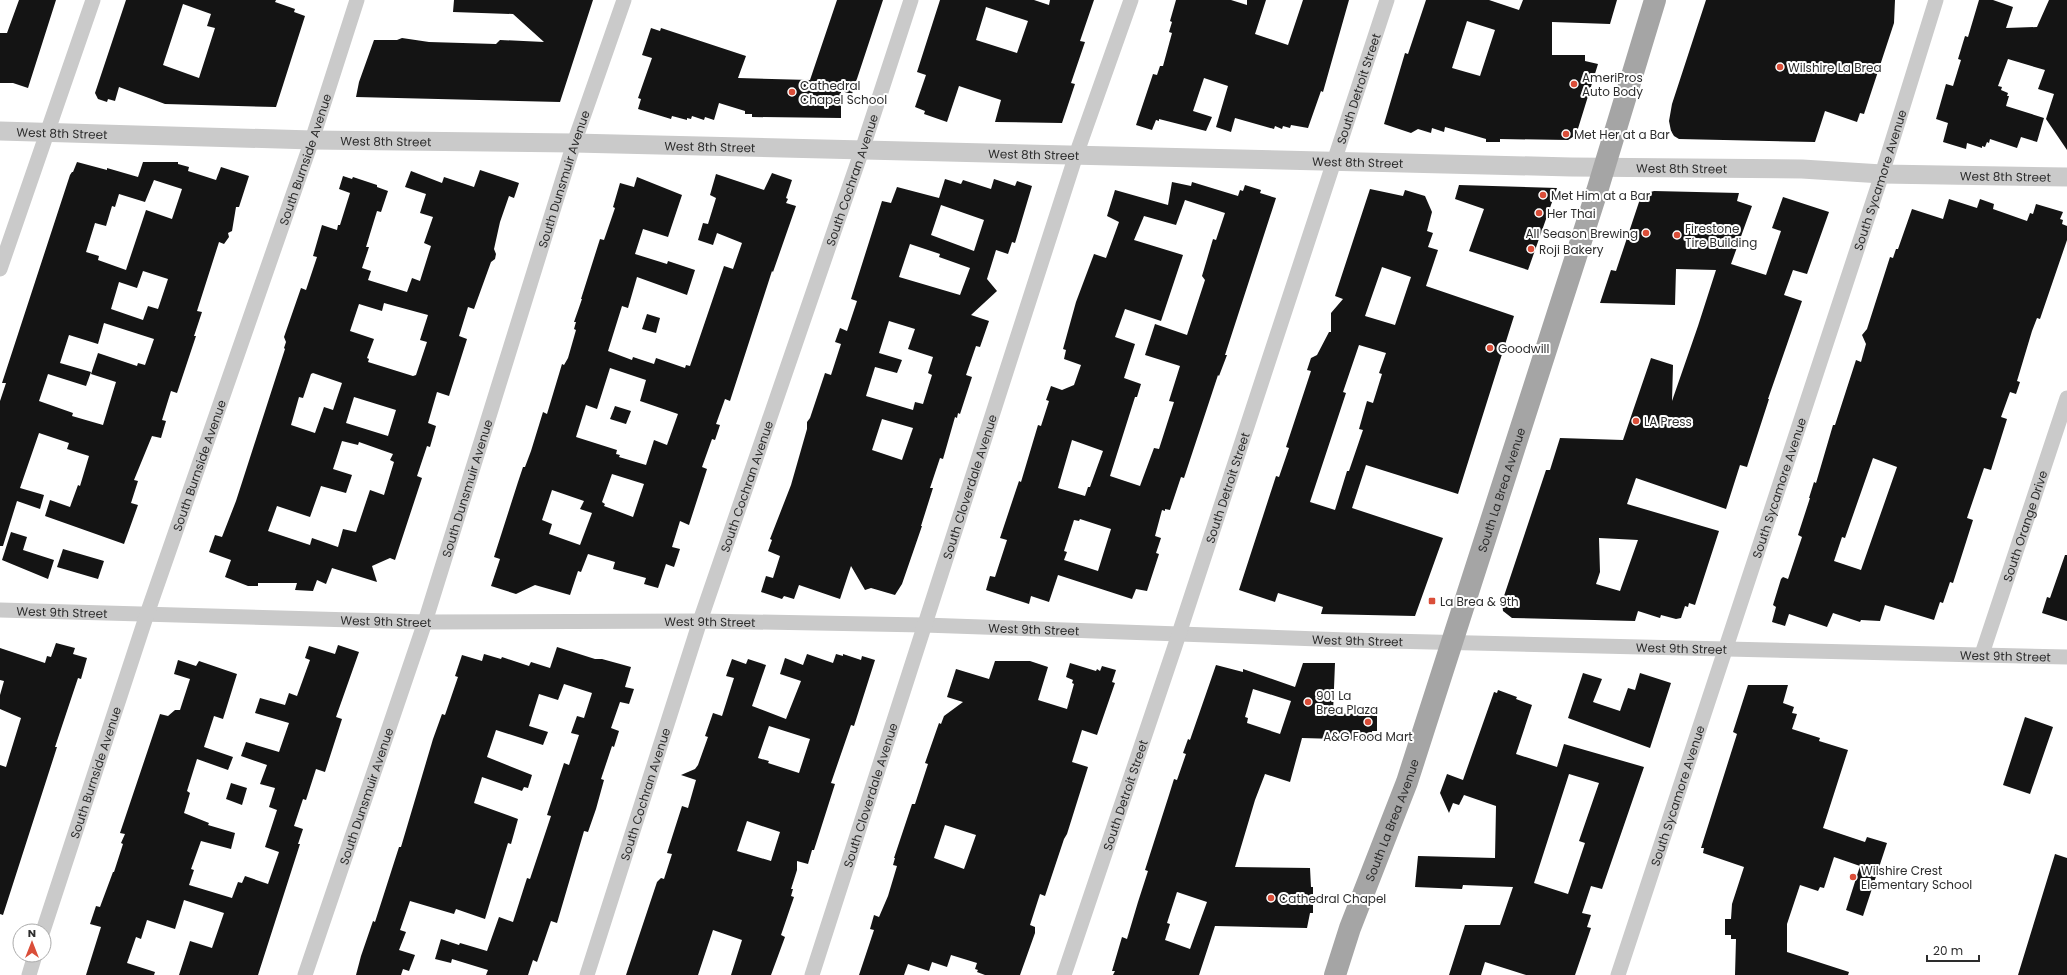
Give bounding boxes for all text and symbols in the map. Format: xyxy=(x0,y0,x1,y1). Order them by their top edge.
street label: South Detroit Street xyxy=(1332,31,1384,146)
place label: Wilshire La Brea xyxy=(1788,59,1882,76)
marker: Wilshire La Brea xyxy=(1775,62,1785,72)
place label: AmeriPros Auto Body xyxy=(1582,69,1643,100)
place label: Cathedral Chapel School xyxy=(800,77,887,108)
marker: AmeriPros Auto Body xyxy=(1569,79,1579,89)
marker: Cathedral Chapel School xyxy=(787,87,797,97)
street label: South Burnside Avenue xyxy=(275,91,335,227)
street label: South Sycamore Avenue xyxy=(1849,107,1910,253)
street label: South Dunsmuir Avenue xyxy=(533,108,593,250)
street label: South Cochran Avenue xyxy=(821,112,882,248)
street label: West 8th Street xyxy=(16,123,108,143)
place label: Met Her at a Bar xyxy=(1574,126,1670,143)
marker: Met Her at a Bar xyxy=(1561,129,1571,139)
street label: West 8th Street xyxy=(340,132,431,150)
street label: West 8th Street xyxy=(664,137,756,156)
street label: West 8th Street xyxy=(988,144,1079,164)
street label: West 8th Street xyxy=(1312,152,1403,171)
street label: West 8th Street xyxy=(1636,159,1727,177)
street label: West 8th Street xyxy=(1960,167,2051,185)
place label: Met Him at a Bar xyxy=(1551,187,1651,204)
marker: Met Him at a Bar xyxy=(1538,190,1548,200)
place label: Her Thai xyxy=(1547,205,1596,222)
marker: Her Thai xyxy=(1534,208,1544,218)
place label: Firestone Tire Building xyxy=(1685,220,1757,251)
place label: All Season Brewing xyxy=(1526,225,1638,242)
marker: All Season Brewing xyxy=(1641,228,1651,238)
marker: Firestone Tire Building xyxy=(1672,230,1682,240)
place label: Roji Bakery xyxy=(1539,241,1604,258)
marker: Roji Bakery xyxy=(1526,244,1536,254)
place label: Goodwill xyxy=(1498,340,1550,357)
marker: Goodwill xyxy=(1485,343,1495,353)
street label: South Burnside Avenue xyxy=(168,397,229,533)
street label: South Cloverdale Avenue xyxy=(938,412,1000,561)
place label: LA Press xyxy=(1644,413,1692,430)
street label: South Sycamore Avenue xyxy=(1747,415,1810,560)
marker: LA Press xyxy=(1631,416,1641,426)
street label: South Dunsmuir Avenue xyxy=(437,417,496,559)
street label: South Cochran Avenue xyxy=(716,418,777,554)
street label: South La Brea Avenue xyxy=(1473,425,1529,554)
street label: South Detroit Street xyxy=(1201,430,1253,545)
street label: South Orange Drive xyxy=(1998,468,2051,584)
place label: La Brea & 9th xyxy=(1440,593,1519,610)
marker: La Brea & 9th xyxy=(1427,596,1437,606)
street label: West 9th Street xyxy=(16,602,108,622)
street label: West 9th Street xyxy=(340,611,431,631)
street label: West 9th Street xyxy=(664,612,756,630)
street label: West 9th Street xyxy=(988,619,1080,639)
street label: West 9th Street xyxy=(1312,630,1403,650)
street label: West 9th Street xyxy=(1636,638,1727,657)
street label: West 9th Street xyxy=(1960,646,2051,665)
place label: 901 La Brea Plaza xyxy=(1316,687,1378,718)
marker: 901 La Brea Plaza xyxy=(1303,697,1313,707)
street label: South Burnside Avenue xyxy=(65,704,125,841)
marker: A&G Food Mart xyxy=(1363,717,1373,727)
street label: South Cloverdale Avenue xyxy=(839,720,901,870)
street label: South Sycamore Avenue xyxy=(1646,723,1708,868)
street label: South Dunsmuir Avenue xyxy=(335,725,397,867)
street label: South Cochran Avenue xyxy=(616,726,674,862)
place label: A&G Food Mart xyxy=(1323,728,1413,745)
street label: South Detroit Street xyxy=(1098,737,1151,853)
street label: South La Brea Avenue xyxy=(1361,757,1422,884)
place label: Wilshire Crest Elementary School xyxy=(1861,862,1972,893)
marker: Wilshire Crest Elementary School xyxy=(1848,872,1858,882)
place label: Cathedral Chapel xyxy=(1279,890,1386,907)
marker: Cathedral Chapel xyxy=(1266,893,1276,903)
north arrow xyxy=(12,923,52,963)
text: N xyxy=(28,925,36,941)
scale bar xyxy=(1927,937,1979,963)
text: 20 m xyxy=(1933,942,1963,959)

